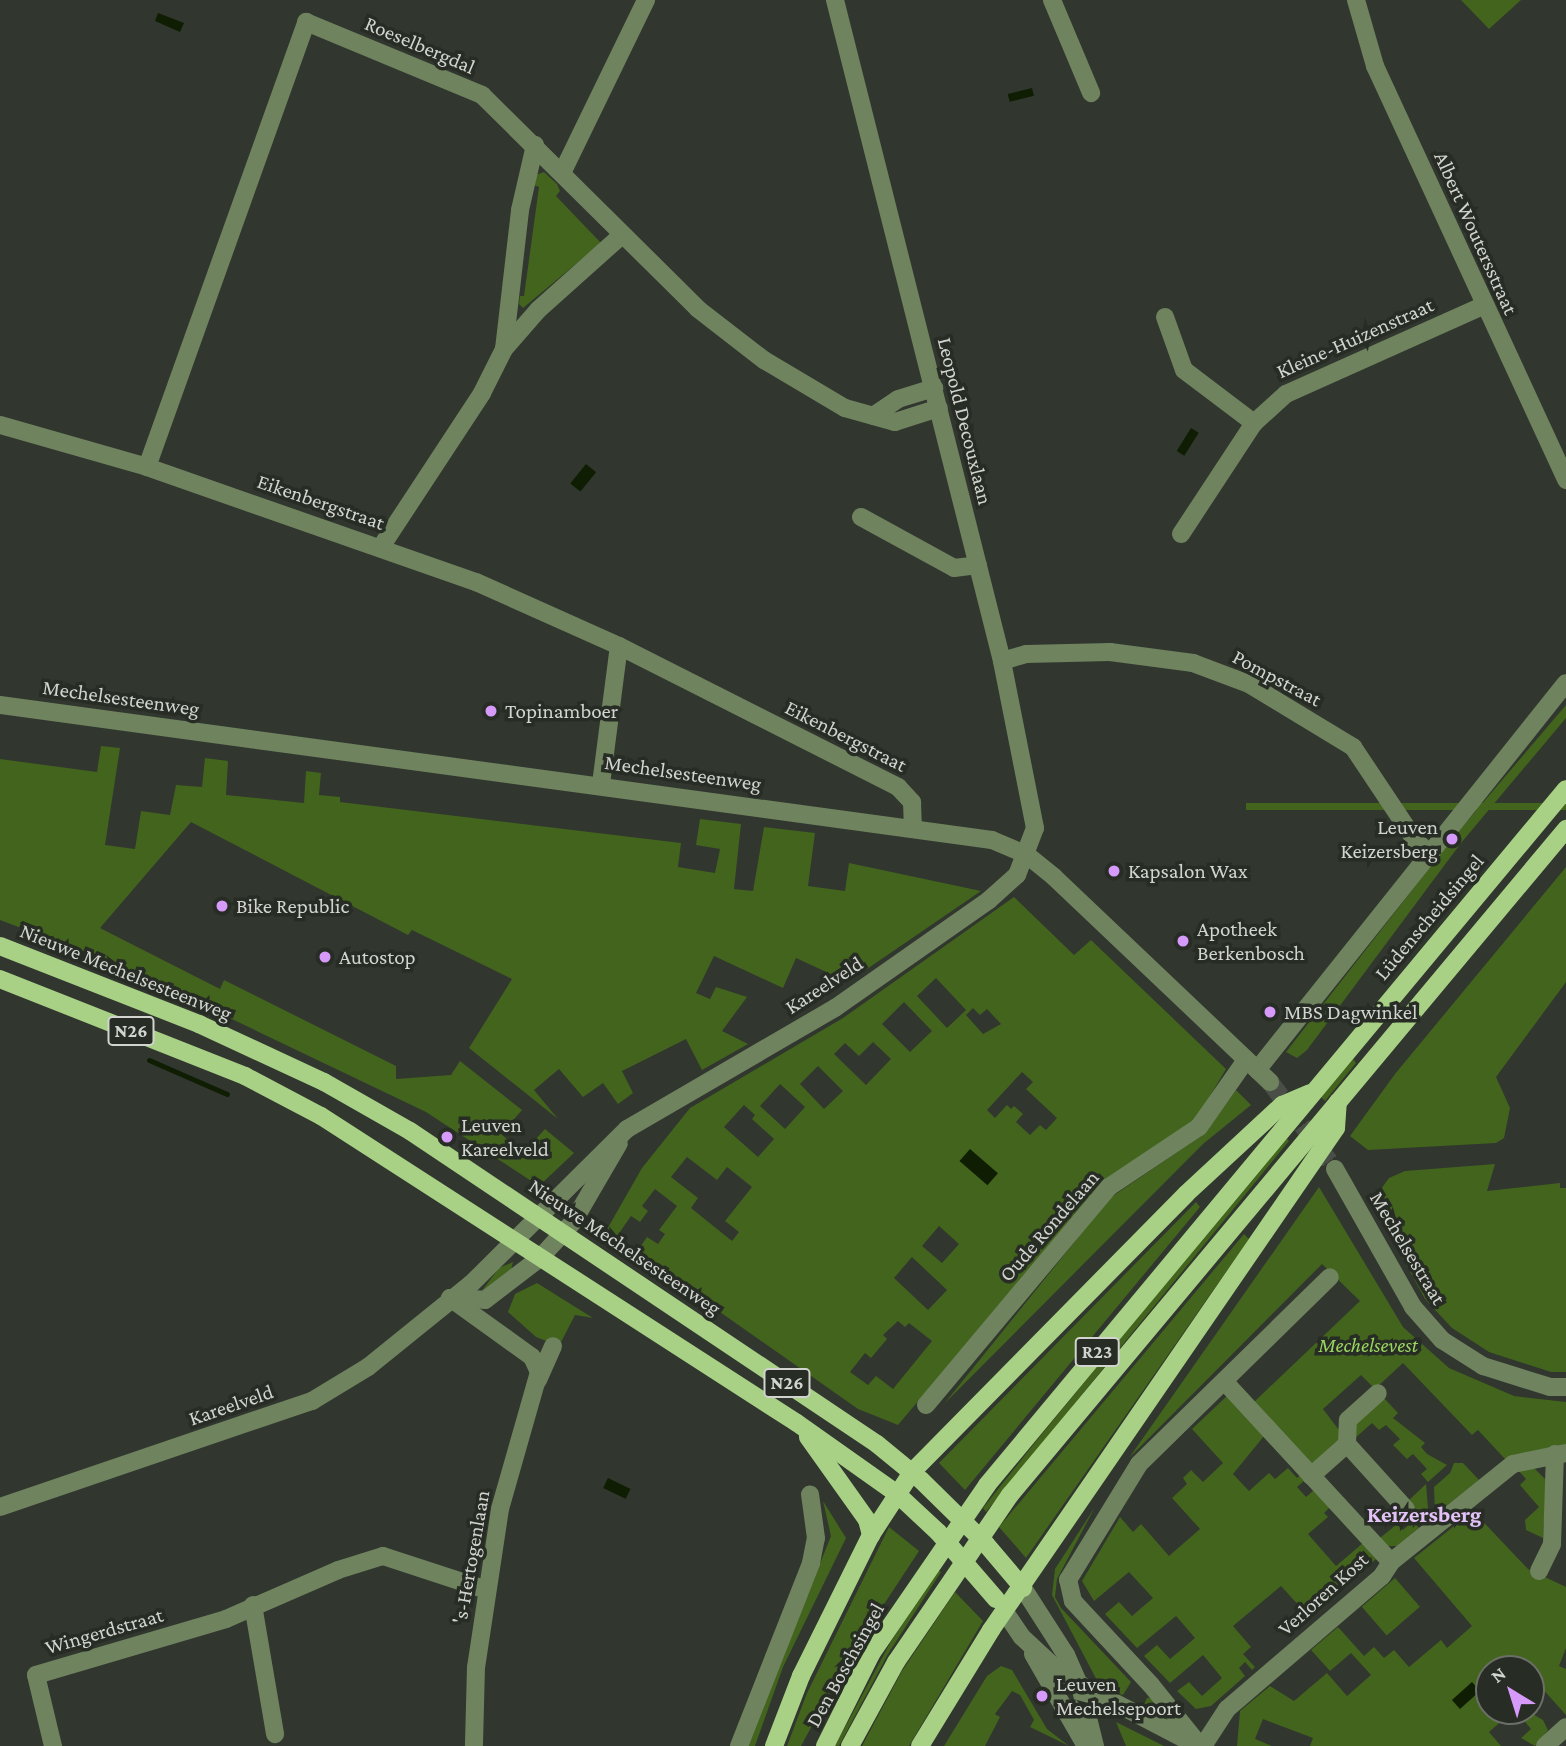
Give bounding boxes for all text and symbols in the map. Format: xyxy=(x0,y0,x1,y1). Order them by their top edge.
street label: Roeselbergdal xyxy=(361,10,479,80)
street label: Albert Woutersstraat xyxy=(1429,147,1523,319)
street label: Kleine-Huizenstraat xyxy=(1273,292,1437,384)
street label: Leopold Decouxlaan xyxy=(932,335,998,507)
street label: Eikenbergstraat xyxy=(254,468,388,536)
street label: Pompstraat xyxy=(1228,644,1326,712)
street label: Mechelsesteenweg xyxy=(41,675,201,721)
street label: Eikenbergstraat xyxy=(781,695,911,777)
place label: Topinamboer xyxy=(505,698,618,724)
marker: Topinamboer xyxy=(483,703,499,719)
street label: Mechelsesteenweg xyxy=(603,750,763,796)
place label: Leuven Keizersberg xyxy=(1341,814,1438,864)
marker: Leuven Keizersberg xyxy=(1444,831,1460,847)
street label: Lüdenscheidsingel xyxy=(1369,849,1489,985)
place label: Kapsalon Wax xyxy=(1128,858,1248,884)
marker: Kapsalon Wax xyxy=(1106,863,1122,879)
place label: Bike Republic xyxy=(236,893,349,919)
marker: Bike Republic xyxy=(214,898,230,914)
place label: Apotheek Berkenbosch xyxy=(1197,916,1305,966)
street label: Nieuwe Mechelsesteenweg xyxy=(16,918,236,1026)
marker: Apotheek Berkenbosch xyxy=(1175,933,1191,949)
place label: Autostop xyxy=(339,944,416,970)
marker: Autostop xyxy=(317,949,333,965)
street label: Kareelveld xyxy=(780,951,868,1019)
place label: MBS Dagwinkel xyxy=(1284,999,1417,1025)
marker: MBS Dagwinkel xyxy=(1262,1004,1278,1020)
road number: N26 xyxy=(106,1015,156,1046)
place label: Leuven Kareelveld xyxy=(461,1112,549,1162)
marker: Leuven Kareelveld xyxy=(439,1129,455,1145)
street label: Oude Rondelaan xyxy=(994,1165,1104,1287)
street label: Nieuwe Mechelsesteenweg xyxy=(524,1173,726,1321)
street label: Mechelsestraat xyxy=(1364,1187,1452,1309)
park label: Mechelsevest xyxy=(1318,1332,1418,1358)
road number: R23 xyxy=(1074,1336,1120,1368)
road number: N26 xyxy=(762,1368,812,1399)
street label: Kareelveld xyxy=(185,1379,277,1431)
street label: 's-Hertogenlaan xyxy=(447,1488,495,1626)
district label: Keizersberg xyxy=(1367,1500,1481,1528)
street label: Verloren Kost xyxy=(1273,1547,1373,1641)
street label: Den Boschsingel xyxy=(800,1598,890,1732)
street label: Wingerdstraat xyxy=(42,1602,166,1660)
north arrow xyxy=(1475,1655,1545,1725)
text: N xyxy=(1486,1662,1510,1687)
place label: Leuven Mechelsepoort xyxy=(1056,1671,1181,1721)
marker: Leuven Mechelsepoort xyxy=(1034,1688,1050,1704)

